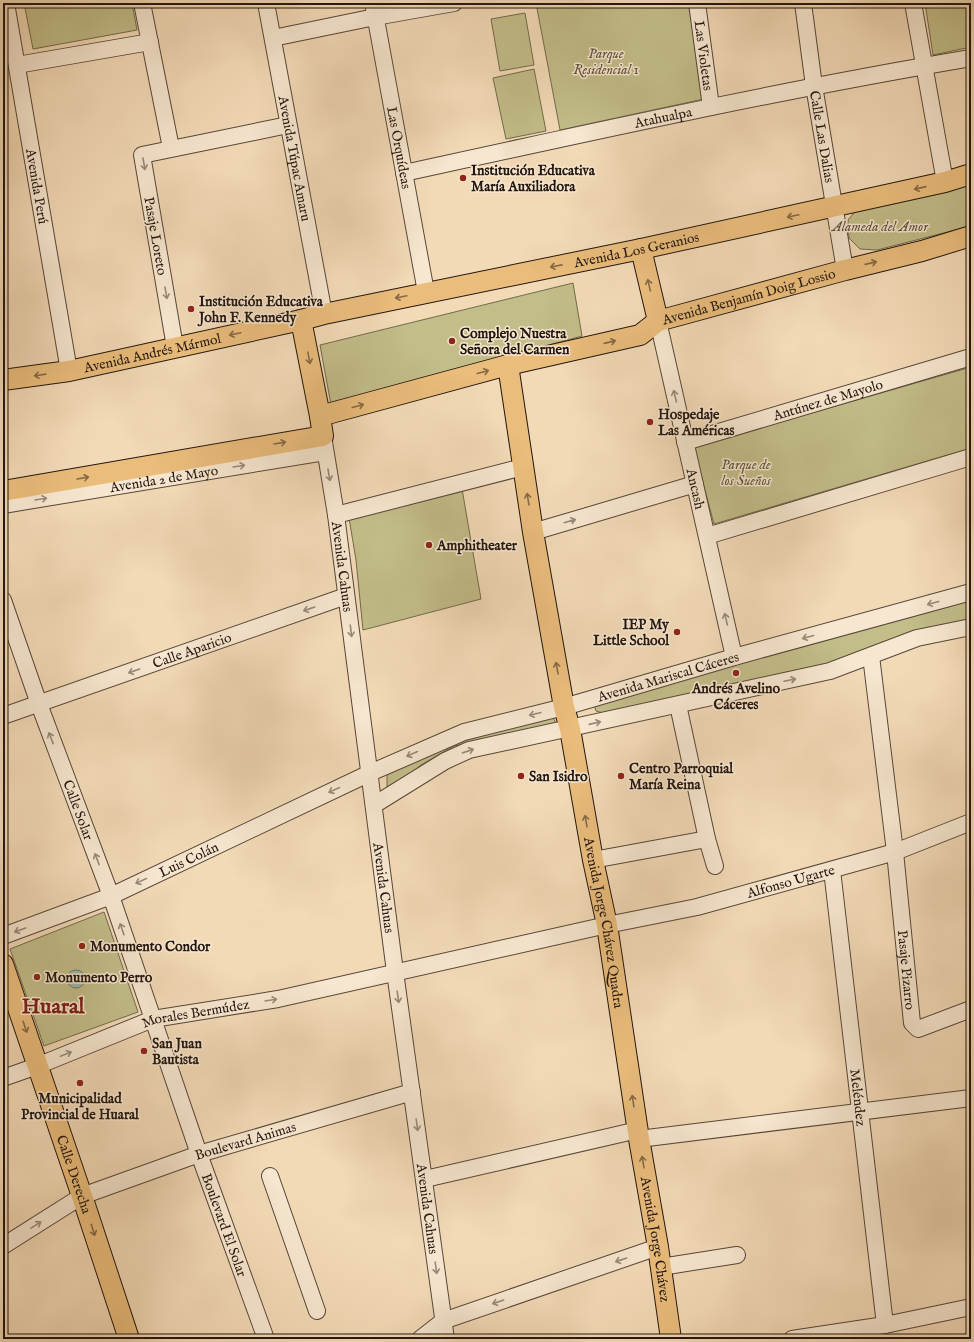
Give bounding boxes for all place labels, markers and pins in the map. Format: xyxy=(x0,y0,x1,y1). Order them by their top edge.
place label: Institución Educativa María Auxiliadora xyxy=(471,162,596,196)
marker: Institución Educativa María Auxiliadora xyxy=(458,173,468,183)
place label: Institución Educativa John F. Kennedy xyxy=(197,293,324,327)
marker: Institución Educativa John F. Kennedy xyxy=(186,304,196,314)
place label: Complejo Nuestra Señora del Carmen xyxy=(460,325,570,359)
marker: Complejo Nuestra Señora del Carmen xyxy=(447,336,457,346)
place label: Hospedaje Las Américas xyxy=(658,406,735,440)
marker: Hospedaje Las Américas xyxy=(645,417,655,427)
place label: Amphitheater xyxy=(436,537,518,555)
marker: Amphitheater xyxy=(424,540,434,550)
place label: IEP My Little School xyxy=(593,616,670,650)
marker: IEP My Little School xyxy=(672,627,682,637)
marker: Andrés Avelino Cáceres xyxy=(731,668,741,678)
place label: Andrés Avelino Cáceres xyxy=(691,680,781,714)
place label: Centro Parroquial María Reina xyxy=(629,760,734,794)
place label: San Isidro xyxy=(529,768,588,786)
marker: San Isidro xyxy=(516,771,526,781)
marker: Centro Parroquial María Reina xyxy=(616,771,626,781)
place label: Monumento Condor xyxy=(90,938,211,956)
marker: Monumento Condor xyxy=(77,941,87,951)
place label: Monumento Perro xyxy=(45,969,153,987)
marker: Monumento Perro xyxy=(32,972,42,982)
place label: San Juan Bautista xyxy=(152,1035,202,1069)
marker: San Juan Bautista xyxy=(139,1046,149,1056)
marker: Municipalidad Provincial de Huaral xyxy=(75,1078,85,1088)
place label: Municipalidad Provincial de Huaral xyxy=(21,1090,140,1124)

